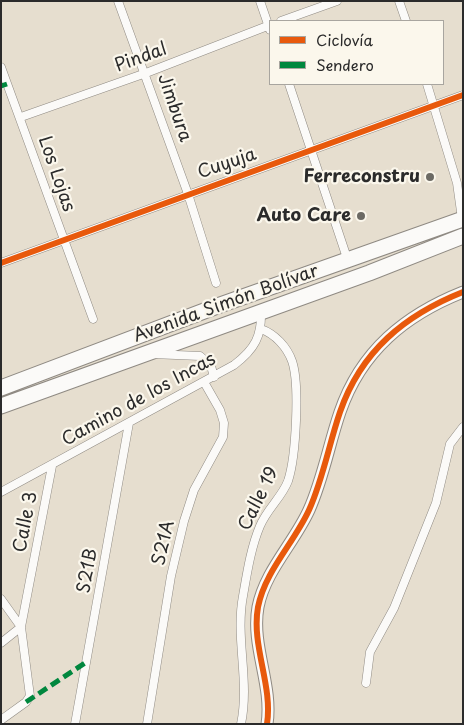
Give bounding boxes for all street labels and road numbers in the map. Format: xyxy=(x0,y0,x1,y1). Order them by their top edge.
street label: Pindal xyxy=(112,39,170,77)
street label: Jimbura xyxy=(152,71,196,145)
street label: Los Lojas xyxy=(33,133,79,215)
street label: Cuyuja xyxy=(195,144,259,184)
street label: Avenida Simón Bolívar xyxy=(131,260,321,348)
street label: Camino de los Incas xyxy=(58,349,220,451)
street label: Calle 19 xyxy=(234,464,284,534)
street label: Calle 3 xyxy=(10,490,42,554)
street label: S21A xyxy=(148,519,180,567)
street label: S21B xyxy=(73,547,103,595)

